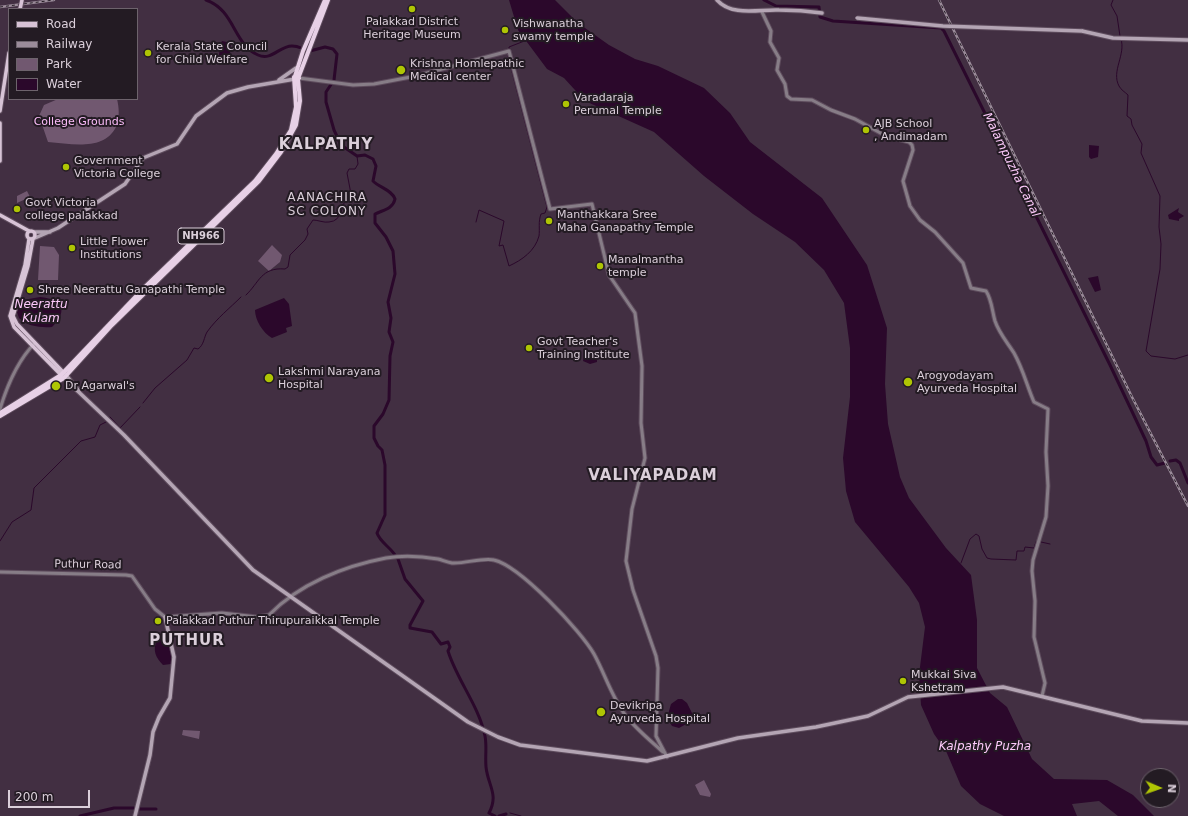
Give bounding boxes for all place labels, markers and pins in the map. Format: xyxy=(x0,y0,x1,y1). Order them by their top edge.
marker: Palakkad District Heritage Museum xyxy=(407,4,417,14)
place label: Palakkad District Heritage Museum xyxy=(363,15,461,41)
place label: Vishwanatha swamy temple xyxy=(513,17,594,43)
marker: Vishwanatha swamy temple xyxy=(500,25,510,35)
place label: Kerala State Council for Child Welfare xyxy=(156,40,267,66)
marker: Kerala State Council for Child Welfare xyxy=(143,48,153,58)
place label: Krishna Homlepathic Medical center xyxy=(410,57,524,83)
marker: Krishna Homlepathic Medical center xyxy=(395,64,407,76)
place label: Varadaraja Perumal Temple xyxy=(574,91,662,117)
marker: Varadaraja Perumal Temple xyxy=(561,99,571,109)
place label: AJB School , Andimadam xyxy=(874,117,947,143)
marker: AJB School , Andimadam xyxy=(861,125,871,135)
place label: Government Victoria College xyxy=(74,154,160,180)
marker: Government Victoria College xyxy=(61,162,71,172)
place label: Govt Victoria college palakkad xyxy=(25,196,118,222)
marker: Govt Victoria college palakkad xyxy=(12,204,22,214)
place label: Manthakkara Sree Maha Ganapathy Temple xyxy=(557,208,694,234)
marker: Manthakkara Sree Maha Ganapathy Temple xyxy=(544,216,554,226)
place label: Little Flower Institutions xyxy=(80,235,148,261)
marker: Little Flower Institutions xyxy=(67,243,77,253)
place label: Manalmantha temple xyxy=(608,253,683,279)
marker: Manalmantha temple xyxy=(595,261,605,271)
place label: Shree Neerattu Ganapathi Temple xyxy=(38,283,225,297)
marker: Shree Neerattu Ganapathi Temple xyxy=(25,285,35,295)
place label: Govt Teacher's Training Institute xyxy=(537,335,630,361)
marker: Govt Teacher's Training Institute xyxy=(524,343,534,353)
place label: Lakshmi Narayana Hospital xyxy=(278,365,380,391)
place label: Arogyodayam Ayurveda Hospital xyxy=(917,369,1017,395)
marker: Lakshmi Narayana Hospital xyxy=(263,372,275,384)
marker: Arogyodayam Ayurveda Hospital xyxy=(902,376,914,388)
place label: Dr Agarwal's xyxy=(65,379,135,393)
marker: Dr Agarwal's xyxy=(50,380,62,392)
place label: Palakkad Puthur Thirupuraikkal Temple xyxy=(166,614,380,628)
marker: Palakkad Puthur Thirupuraikkal Temple xyxy=(153,616,163,626)
place label: Mukkai Siva Kshetram xyxy=(911,668,977,694)
marker: Mukkai Siva Kshetram xyxy=(898,676,908,686)
place label: Devikripa Ayurveda Hospital xyxy=(610,699,710,725)
marker: Devikripa Ayurveda Hospital xyxy=(595,706,607,718)

